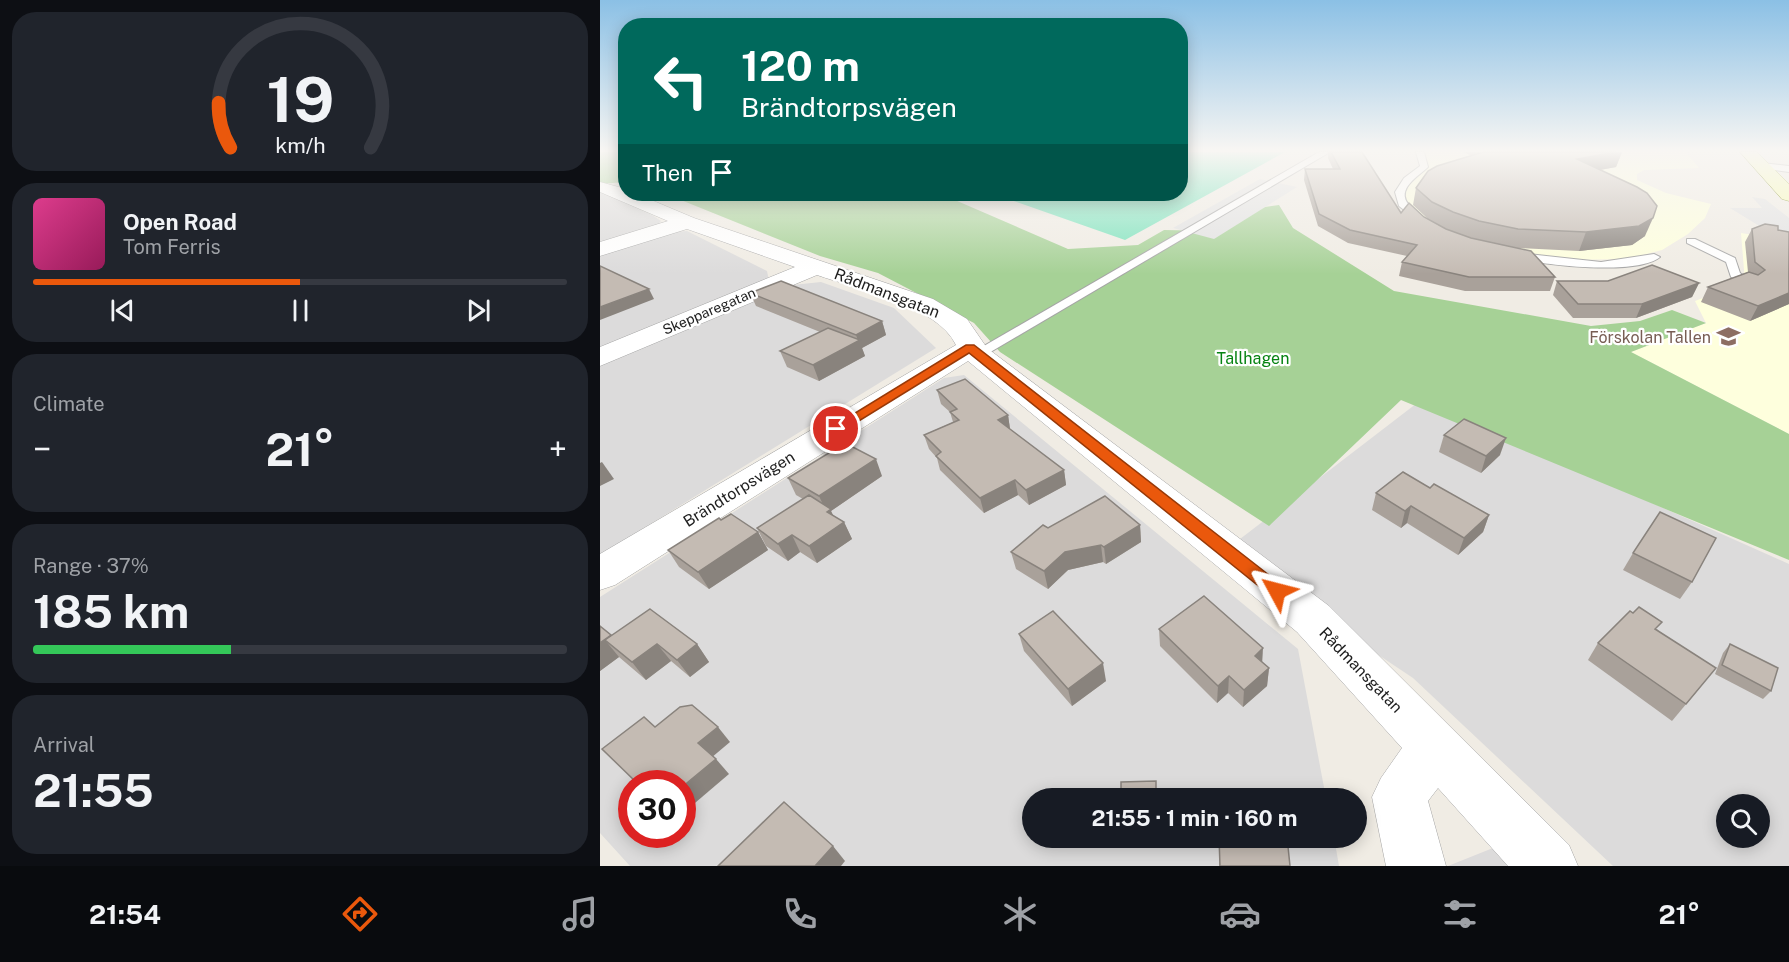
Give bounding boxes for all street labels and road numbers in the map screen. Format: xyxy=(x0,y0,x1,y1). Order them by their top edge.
street label: Rådmansgatan xyxy=(832,264,942,322)
street label: Skepparegatan xyxy=(660,284,758,338)
street label: Brändtorpsvägen xyxy=(680,447,798,531)
street label: Rådmansgatan xyxy=(1315,623,1407,717)

